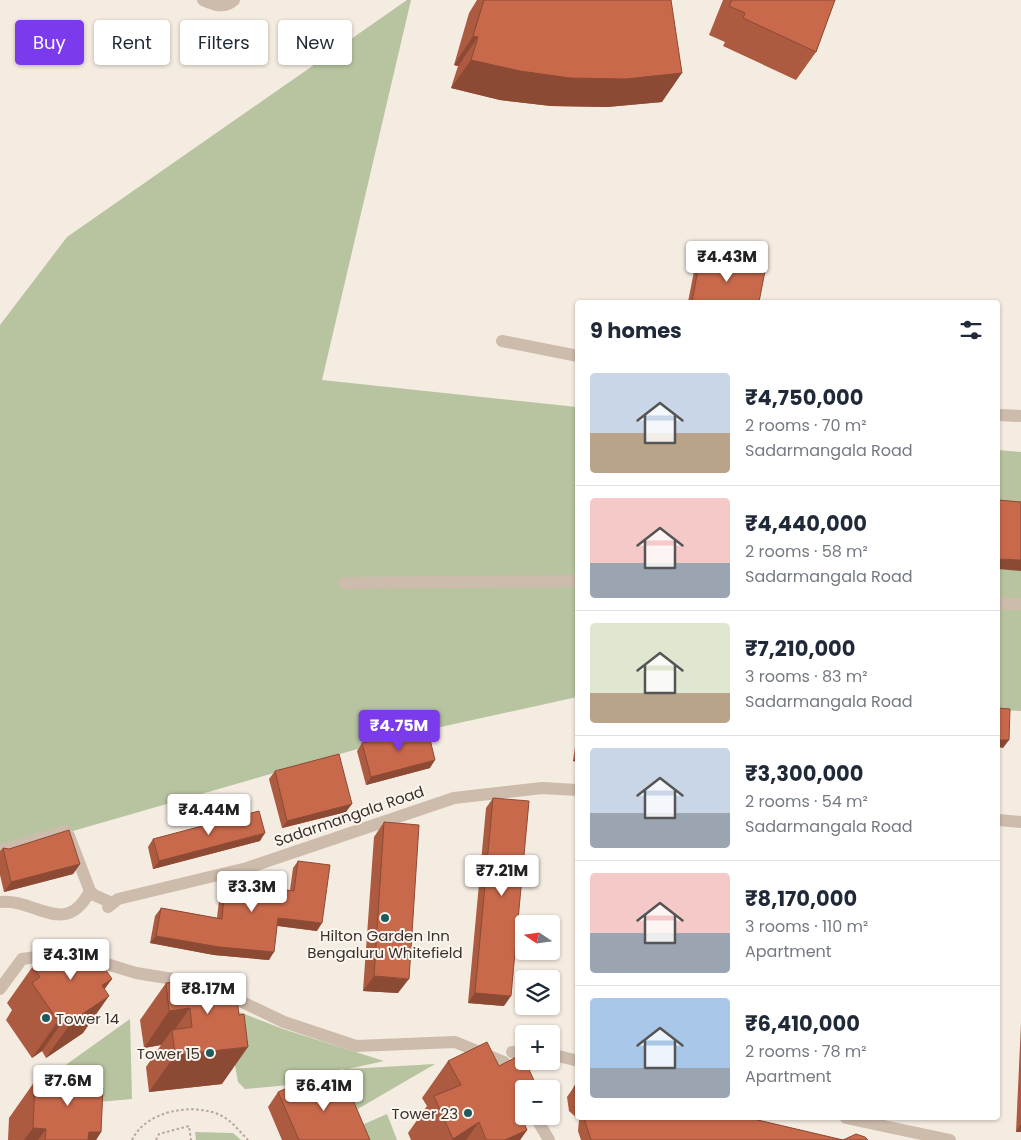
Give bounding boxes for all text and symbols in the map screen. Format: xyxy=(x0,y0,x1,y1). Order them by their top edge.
chip: Buy xyxy=(15,20,84,65)
chip: Rent xyxy=(94,20,170,65)
chip: Filters xyxy=(180,20,268,65)
chip: New xyxy=(278,20,352,65)
pin: ₹4.43M xyxy=(686,240,768,283)
text: ₹4.43M xyxy=(697,245,757,268)
text: 9 homes xyxy=(590,316,682,345)
icon: filters xyxy=(957,316,985,344)
text: ₹4,750,000 xyxy=(745,383,863,412)
icon: home xyxy=(630,393,690,453)
text: 2 rooms · 70 m² xyxy=(745,414,867,437)
text: Sadarmangala Road xyxy=(745,439,913,462)
text: ₹4,440,000 xyxy=(745,509,867,538)
icon: home xyxy=(630,518,690,578)
text: 2 rooms · 58 m² xyxy=(745,540,868,563)
text: Sadarmangala Road xyxy=(745,565,913,588)
text: ₹7,210,000 xyxy=(745,634,856,663)
icon: home xyxy=(630,643,690,703)
text: 3 rooms · 83 m² xyxy=(745,665,867,688)
text: Sadarmangala Road xyxy=(745,690,913,713)
pin: ₹4.75M xyxy=(358,710,440,752)
text: ₹4.75M xyxy=(370,714,428,737)
text: ₹3,300,000 xyxy=(745,759,863,788)
icon: home xyxy=(630,768,690,828)
street label: Sadarmangala Road xyxy=(271,780,427,852)
text: 2 rooms · 54 m² xyxy=(745,790,868,813)
pin: ₹4.44M xyxy=(168,794,250,836)
text: ₹4.44M xyxy=(178,798,240,821)
text: Sadarmangala Road xyxy=(745,815,913,838)
pin: ₹7.21M xyxy=(461,854,543,897)
text: ₹7.21M xyxy=(476,859,528,882)
pin: ₹3.3M xyxy=(217,870,287,913)
text: ₹3.3M xyxy=(228,875,276,898)
text: ₹8,170,000 xyxy=(745,884,857,913)
icon: home xyxy=(630,893,690,953)
marker: Hilton Garden Inn Bengaluru Whitefield xyxy=(379,912,391,924)
north arrow xyxy=(515,915,560,960)
map controls xyxy=(515,915,560,1125)
text: 3 rooms · 110 m² xyxy=(745,915,868,938)
place label: Hilton Garden Inn Bengaluru Whitefield xyxy=(307,925,463,963)
pin: ₹4.31M xyxy=(30,938,112,981)
text: Apartment xyxy=(745,940,832,963)
text: ₹4.31M xyxy=(43,943,99,966)
button: layers xyxy=(515,970,560,1015)
pin: ₹8.17M xyxy=(167,972,249,1015)
text: ₹8.17M xyxy=(181,977,235,1000)
place label: Tower 14 xyxy=(56,1008,119,1029)
text: ₹6,410,000 xyxy=(745,1009,860,1038)
marker: Tower 14 xyxy=(40,1012,52,1024)
icon: home xyxy=(630,1018,690,1078)
button: + xyxy=(515,1025,560,1070)
text: 2 rooms · 78 m² xyxy=(745,1040,867,1063)
place label: Tower 15 xyxy=(137,1043,200,1064)
marker: Tower 15 xyxy=(204,1047,216,1059)
pin: ₹7.6M xyxy=(33,1064,103,1107)
text: Apartment xyxy=(745,1065,832,1088)
text: ₹7.6M xyxy=(44,1069,92,1092)
pin: ₹6.41M xyxy=(283,1070,365,1112)
text: ₹6.41M xyxy=(296,1074,352,1097)
button: − xyxy=(515,1080,560,1125)
place label: Tower 23 xyxy=(392,1103,458,1124)
marker: Tower 23 xyxy=(462,1107,474,1119)

